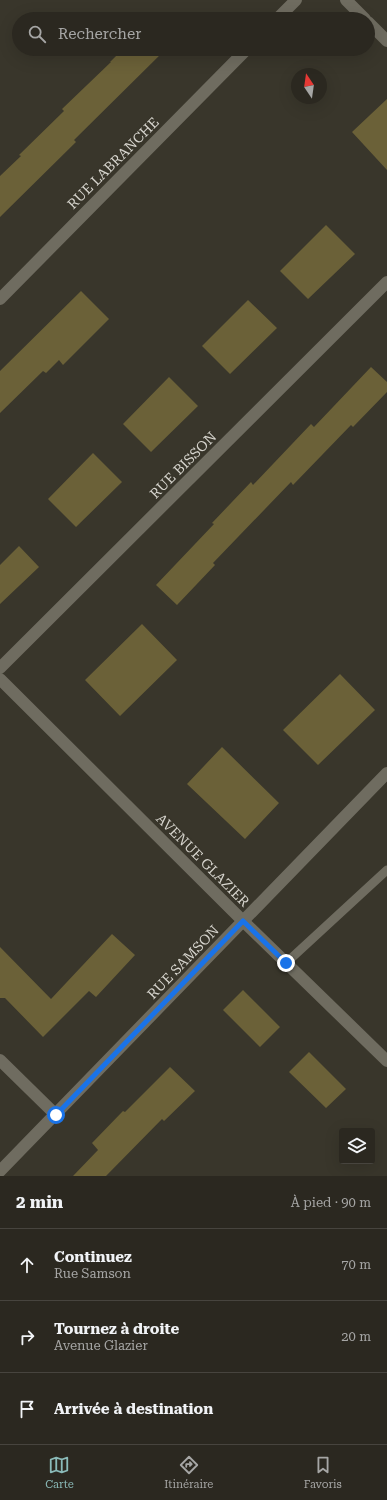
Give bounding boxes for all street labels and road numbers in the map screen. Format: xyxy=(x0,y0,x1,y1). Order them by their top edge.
street label: RUE LABRANCHE xyxy=(64,114,162,212)
street label: RUE BISSON xyxy=(146,428,220,502)
street label: AVENUE GLAZIER xyxy=(153,810,253,910)
street label: RUE SAMSON xyxy=(144,922,222,1002)

